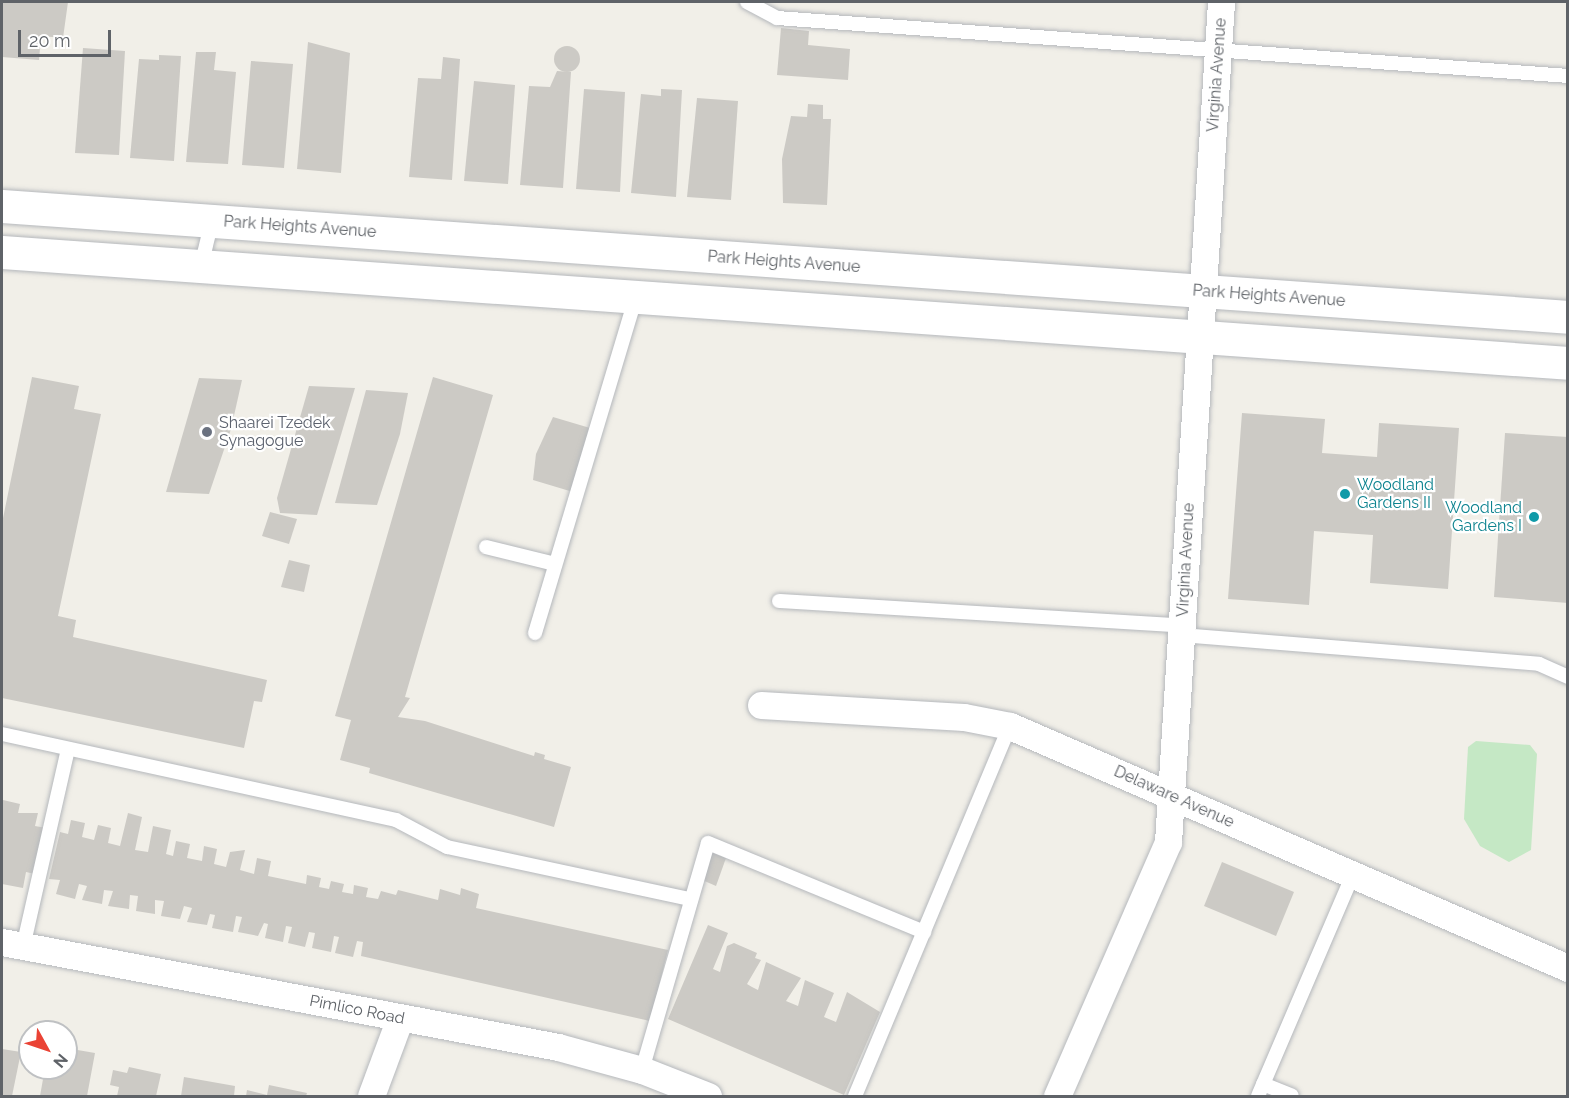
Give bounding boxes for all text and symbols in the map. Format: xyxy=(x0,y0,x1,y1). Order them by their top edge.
street label: Virginia Avenue xyxy=(1203,17,1231,133)
scale bar xyxy=(21,18,114,56)
text: 20 m xyxy=(29,30,71,51)
street label: Park Heights Avenue xyxy=(223,212,377,242)
street label: Park Heights Avenue xyxy=(707,247,861,277)
street label: Park Heights Avenue xyxy=(1192,281,1346,311)
place label: Shaarei Tzedek Synagogue xyxy=(219,413,331,451)
marker: Shaarei Tzedek Synagogue xyxy=(200,425,214,439)
place label: Woodland Gardens II xyxy=(1357,475,1434,513)
marker: Woodland Gardens II xyxy=(1338,487,1352,501)
place label: Woodland Gardens I xyxy=(1445,498,1522,536)
street label: Virginia Avenue xyxy=(1173,502,1199,618)
marker: Woodland Gardens I xyxy=(1527,510,1541,524)
street label: Delaware Avenue xyxy=(1111,762,1237,832)
street label: Pimlico Road xyxy=(308,991,406,1029)
north arrow xyxy=(18,1020,78,1080)
text: N xyxy=(49,1050,72,1071)

